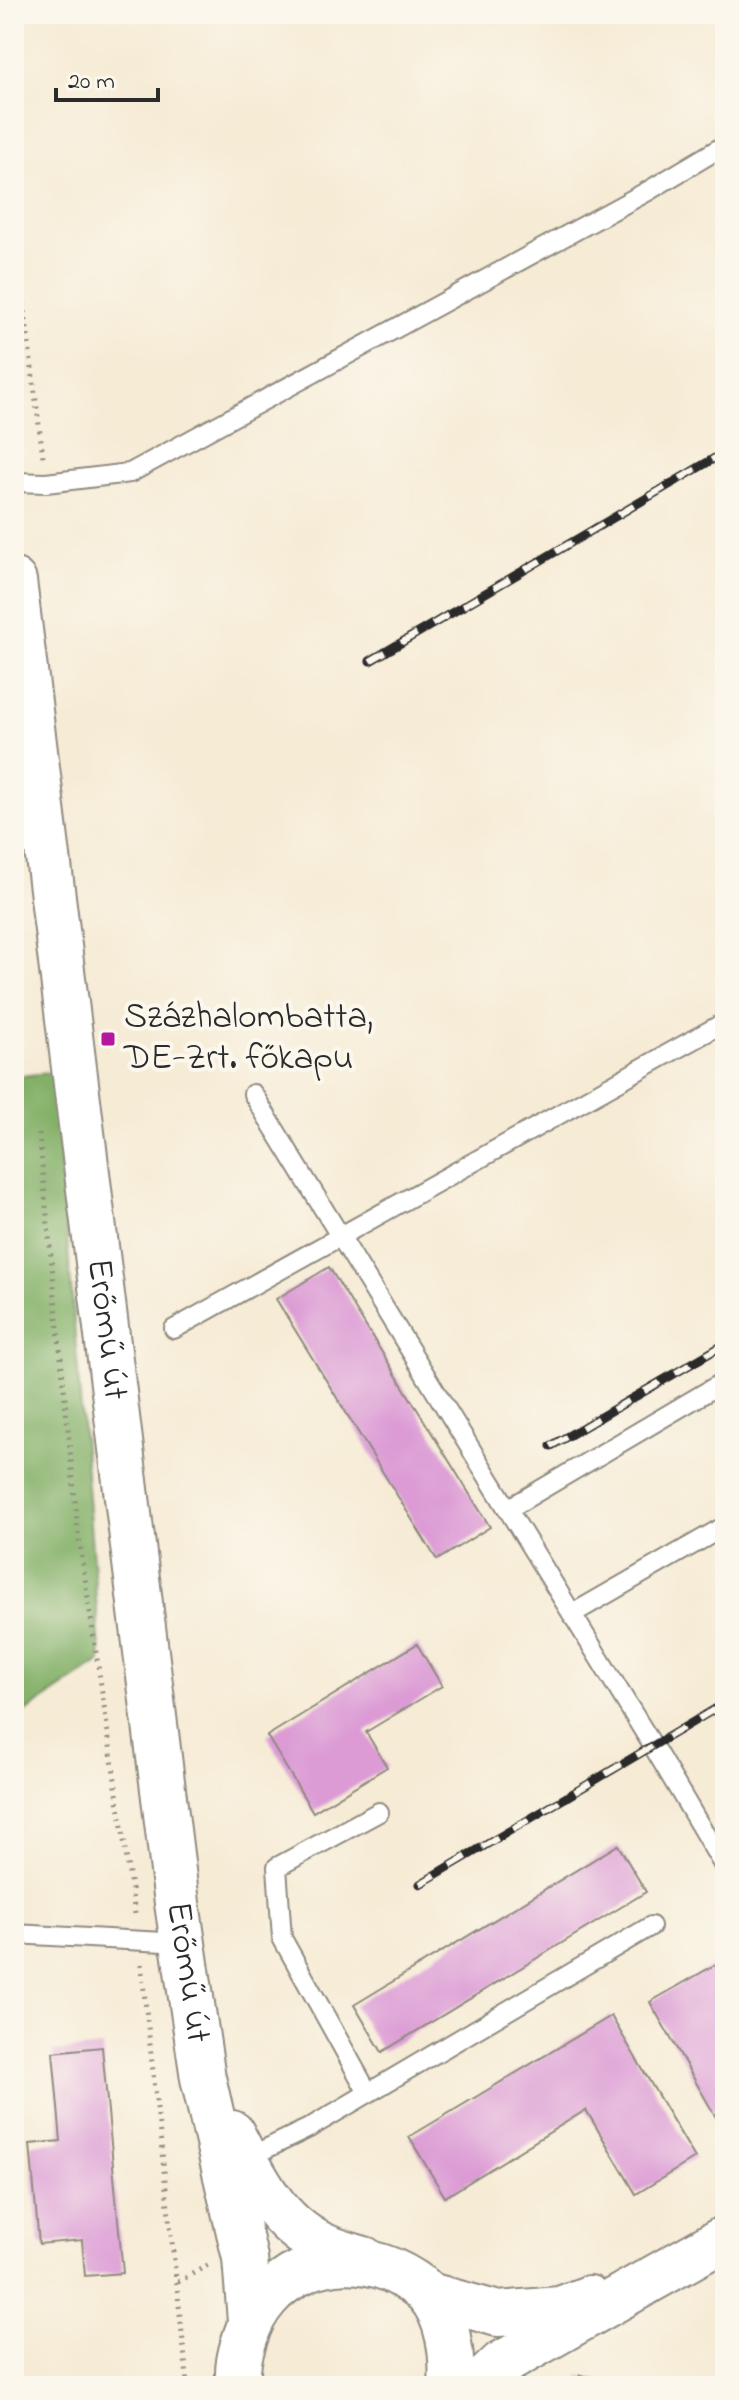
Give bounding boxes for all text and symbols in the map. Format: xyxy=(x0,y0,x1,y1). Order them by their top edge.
scale bar xyxy=(56,52,158,102)
text: 20 m xyxy=(68,65,115,100)
place label: Százhalombatta, DE-Zrt. főkapu xyxy=(123,992,373,1086)
marker: Százhalombatta, DE-Zrt. főkapu xyxy=(99,1030,117,1048)
street label: Erőmű út xyxy=(71,1256,141,1403)
street label: Erőmű út xyxy=(151,1898,224,2046)

